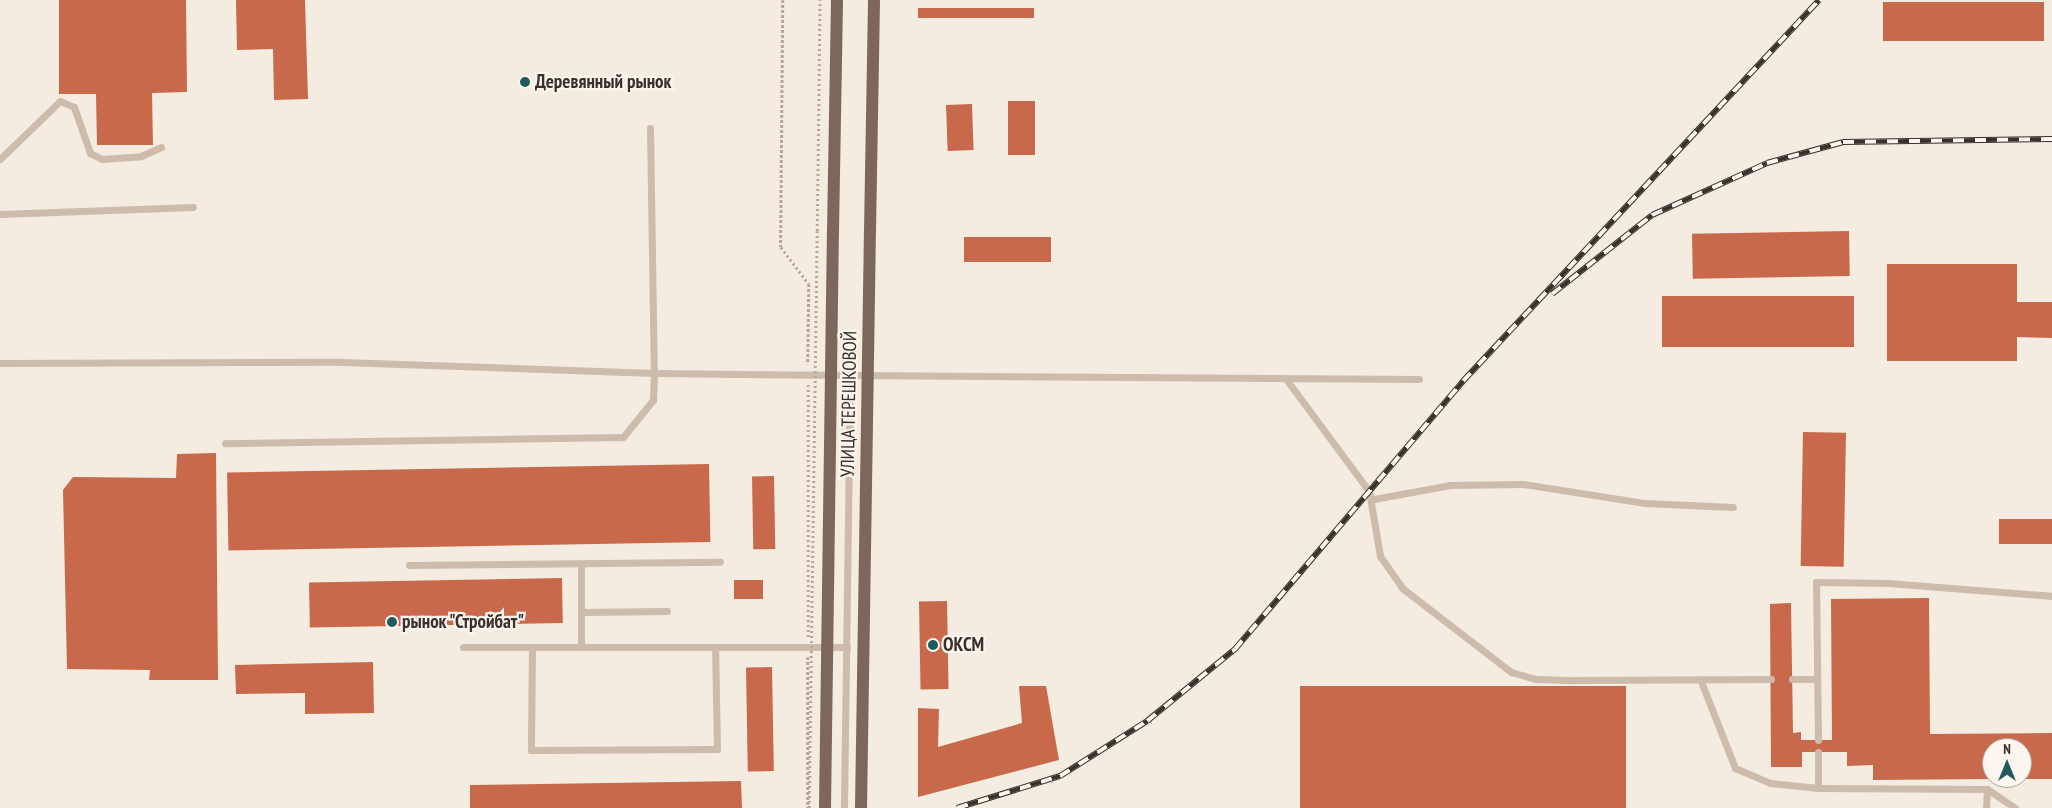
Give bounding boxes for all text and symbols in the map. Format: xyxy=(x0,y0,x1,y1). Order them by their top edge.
place label: Деревянный рынок xyxy=(535,71,671,93)
marker: Деревянный рынок xyxy=(519,76,531,88)
street label: УЛИЦА ТЕРЕШКОВОЙ xyxy=(836,330,862,478)
place label: рынок "Стройбат" xyxy=(402,611,525,633)
marker: рынок "Стройбат" xyxy=(386,616,398,628)
place label: ОКСМ xyxy=(943,634,984,656)
marker: ОКСМ xyxy=(927,639,939,651)
north arrow xyxy=(1982,738,2032,788)
text: N xyxy=(2003,740,2011,758)

